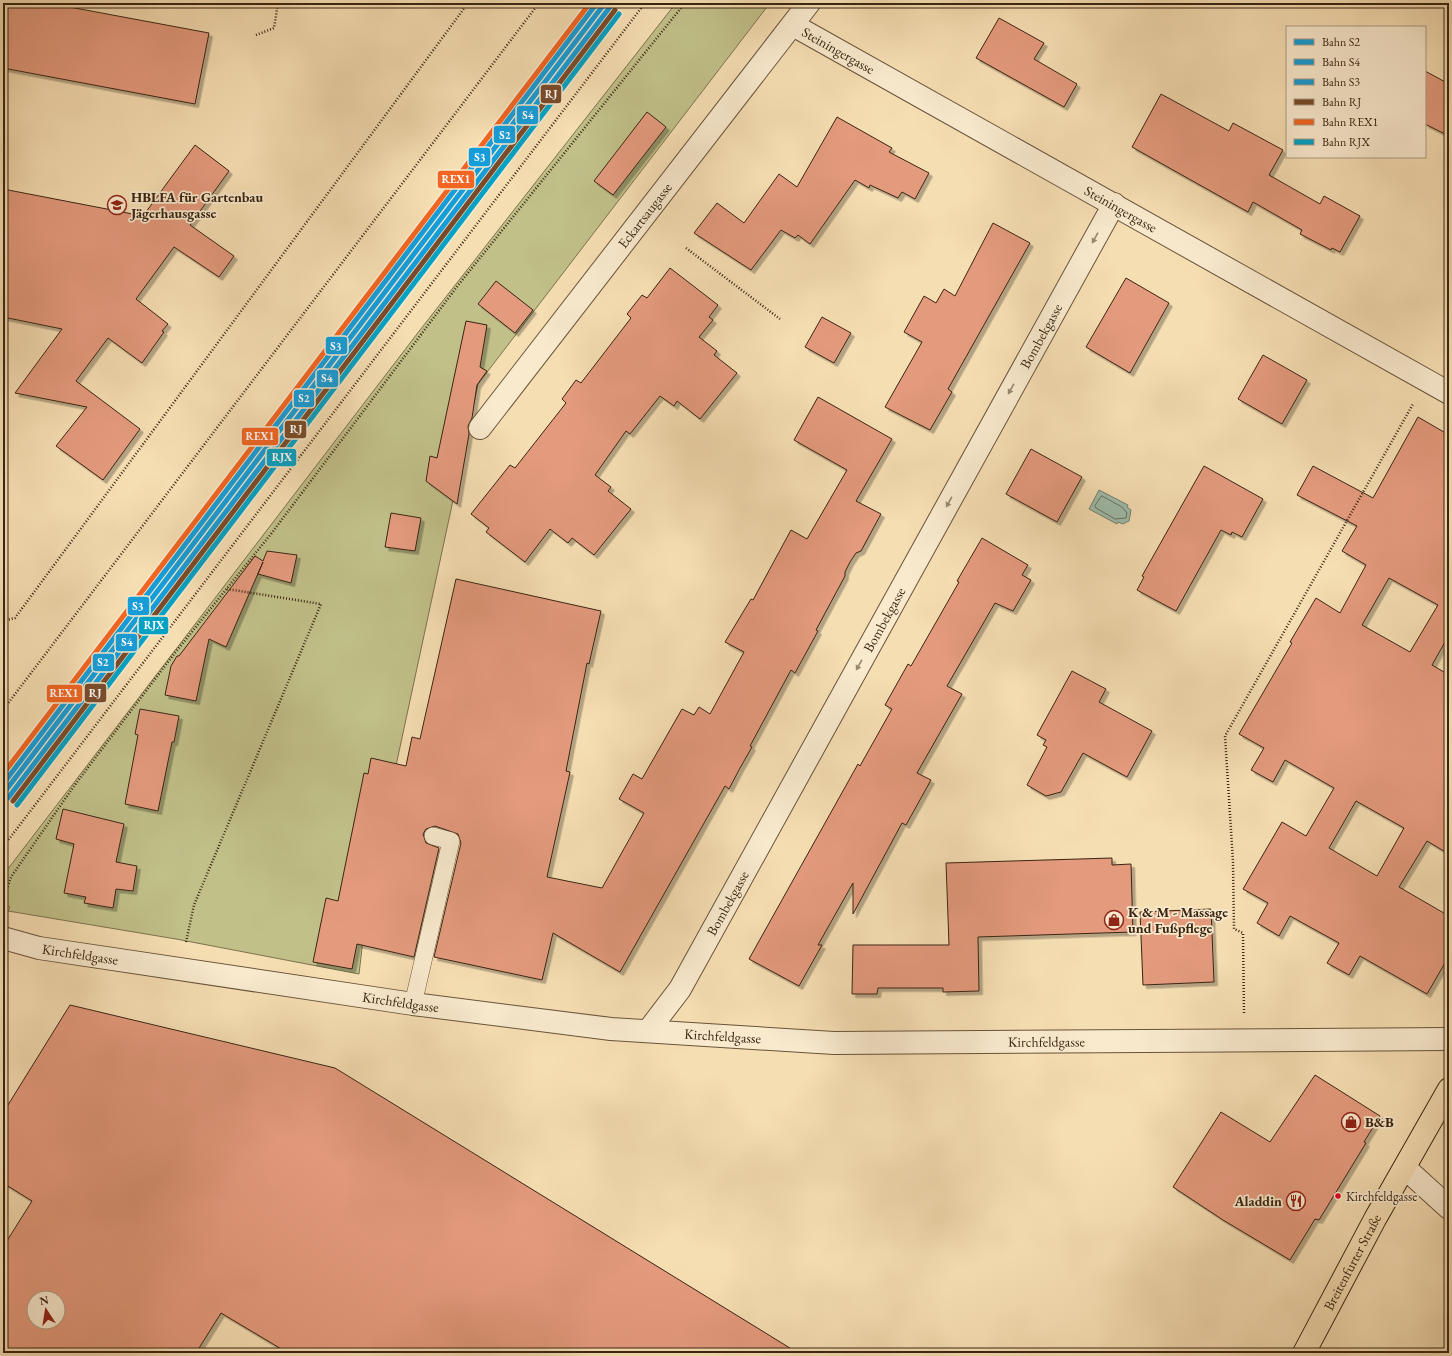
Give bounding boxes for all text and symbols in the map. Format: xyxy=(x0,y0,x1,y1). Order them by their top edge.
street label: Steiningergasse xyxy=(799,23,878,78)
legend xyxy=(1286,26,1426,158)
text: Bahn S2 xyxy=(1322,34,1360,50)
text: Bahn S4 xyxy=(1322,54,1360,70)
text: Bahn S3 xyxy=(1322,74,1360,90)
line badge: RJ xyxy=(540,84,562,104)
text: RJ xyxy=(545,87,557,101)
text: Bahn RJ xyxy=(1322,94,1361,110)
line badge: S4 xyxy=(516,105,539,125)
text: S4 xyxy=(522,108,534,122)
text: Bahn REX1 xyxy=(1322,114,1379,130)
line badge: S2 xyxy=(493,125,516,144)
text: S2 xyxy=(499,128,511,142)
text: Bahn RJX xyxy=(1322,134,1370,150)
line badge: S3 xyxy=(468,147,491,167)
text: S3 xyxy=(474,150,486,164)
line badge: REX1 xyxy=(437,170,475,189)
text: REX1 xyxy=(442,172,471,186)
street label: Eckartsaugasse xyxy=(614,178,676,252)
street label: Steiningergasse xyxy=(1081,181,1161,237)
place label: HBLFA für Gartenbau Jägerhausgasse xyxy=(129,188,263,222)
school or university icon: HBLFA für Gartenbau Jägerhausgasse xyxy=(106,194,128,216)
one-way arrow xyxy=(1091,232,1098,244)
street label: Bombekgasse xyxy=(1016,300,1066,372)
line badge: S3 xyxy=(325,336,348,355)
text: S3 xyxy=(330,339,342,353)
line badge: S4 xyxy=(316,369,339,388)
text: S4 xyxy=(321,371,333,385)
one-way arrow xyxy=(1008,383,1015,394)
line badge: S2 xyxy=(293,389,315,408)
text: S2 xyxy=(298,391,310,405)
line badge: RJ xyxy=(284,420,307,439)
text: RJ xyxy=(290,422,302,436)
line badge: REX1 xyxy=(241,427,279,446)
text: REX1 xyxy=(246,429,275,443)
line badge: RJX xyxy=(266,448,297,467)
text: RJX xyxy=(272,450,293,464)
one-way arrow xyxy=(945,496,952,508)
street label: Bombekgasse xyxy=(859,583,910,655)
line badge: S3 xyxy=(127,596,150,616)
text: S3 xyxy=(132,599,144,613)
line badge: RJX xyxy=(138,616,169,635)
text: RJX xyxy=(144,618,165,632)
line badge: S4 xyxy=(115,633,138,652)
text: S4 xyxy=(121,635,133,649)
line badge: S2 xyxy=(92,653,115,672)
text: S2 xyxy=(97,655,109,669)
one-way arrow xyxy=(855,659,862,671)
line badge: RJ xyxy=(84,683,107,703)
line badge: REX1 xyxy=(46,684,83,703)
text: REX1 xyxy=(50,686,79,700)
text: RJ xyxy=(89,686,101,700)
street label: Bombekgasse xyxy=(702,867,753,939)
place label: K & M - Massage und Fußpflege xyxy=(1128,903,1228,937)
shop icon: K & M - Massage und Fußpflege xyxy=(1103,909,1125,931)
street label: Kirchfeldgasse xyxy=(41,940,120,969)
street label: Kirchfeldgasse xyxy=(361,988,440,1016)
street label: Kirchfeldgasse xyxy=(684,1025,762,1047)
street label: Kirchfeldgasse xyxy=(1008,1032,1085,1051)
shop icon: B&B xyxy=(1340,1111,1362,1133)
place label: B&B xyxy=(1365,1113,1394,1131)
place label: Kirchfeldgasse xyxy=(1346,1188,1417,1205)
restaurant icon: Aladdin xyxy=(1285,1190,1307,1212)
marker: Kirchfeldgasse xyxy=(1333,1191,1343,1201)
place label: Aladdin xyxy=(1233,1192,1282,1210)
street label: Breitenfurter Straße xyxy=(1319,1210,1385,1313)
north arrow xyxy=(26,1290,66,1330)
text: N xyxy=(38,1292,50,1308)

